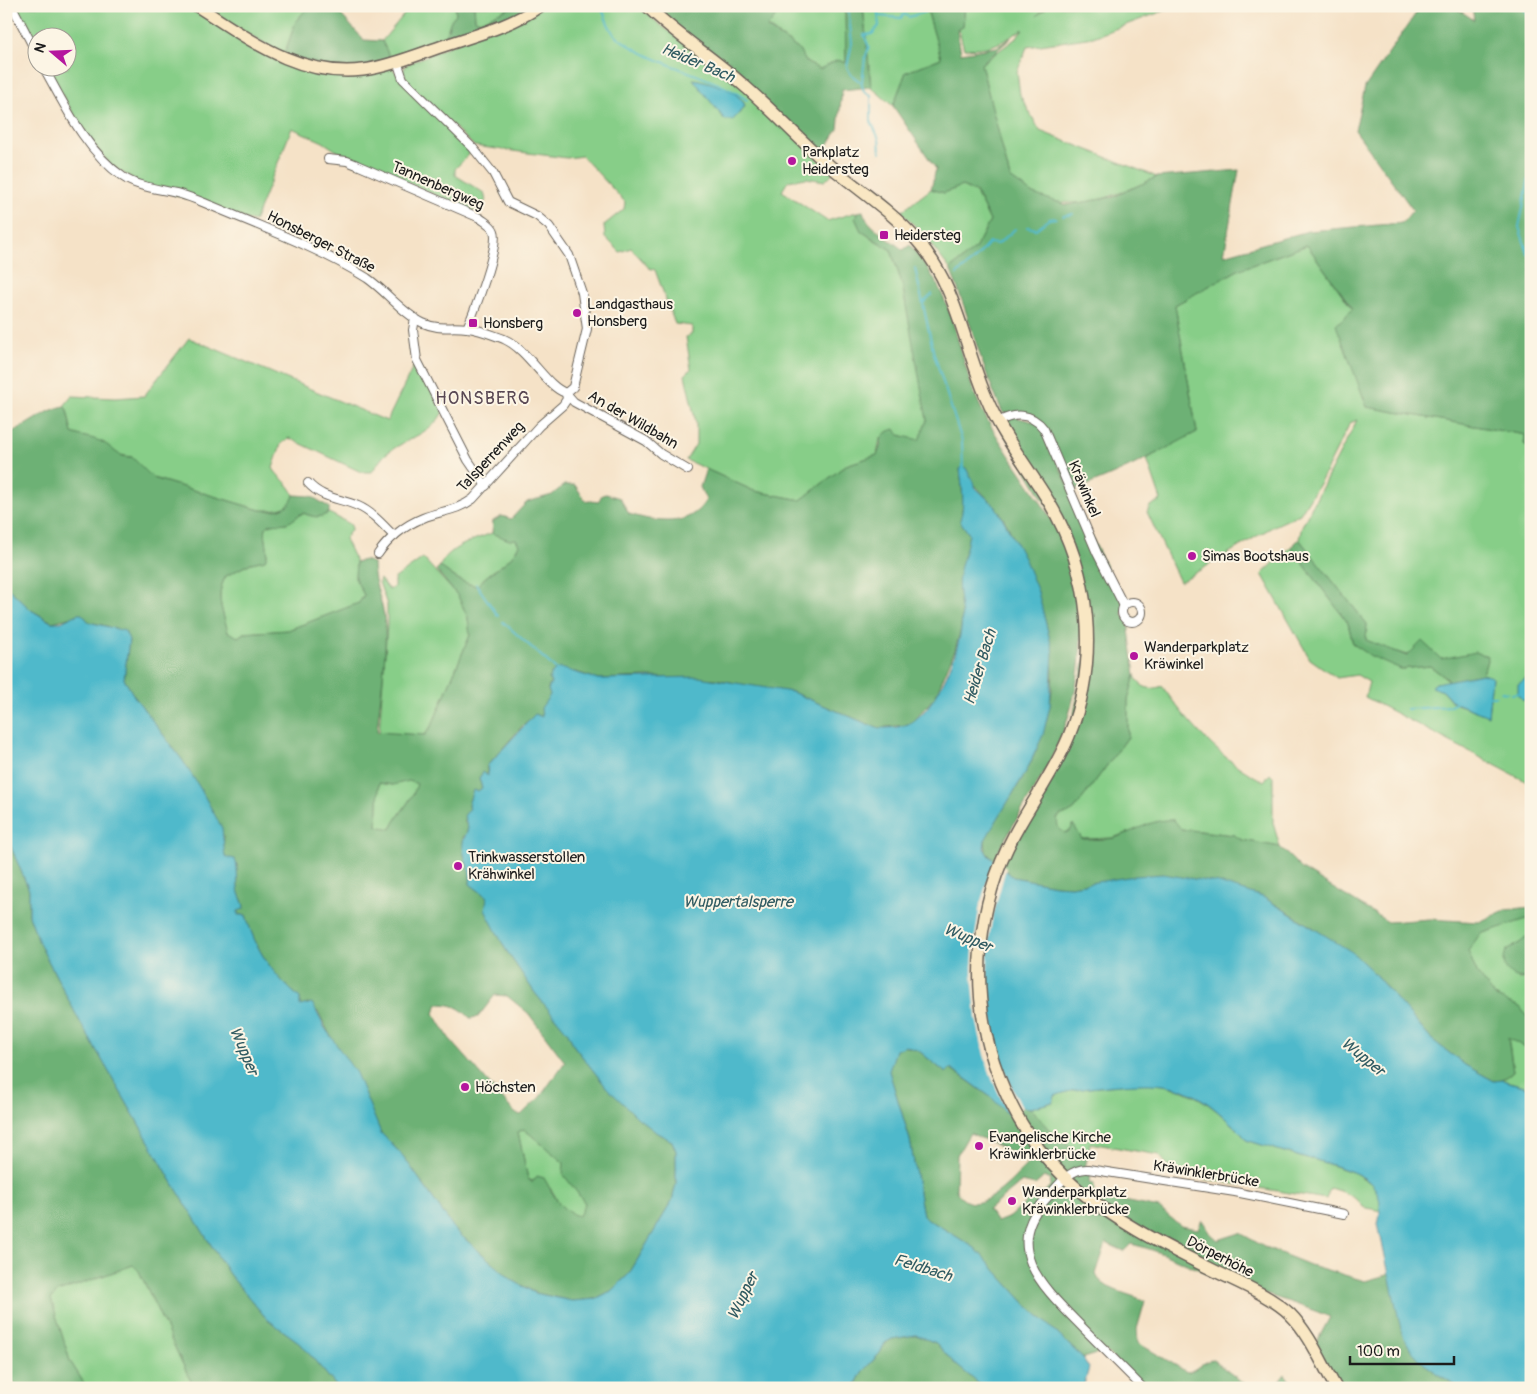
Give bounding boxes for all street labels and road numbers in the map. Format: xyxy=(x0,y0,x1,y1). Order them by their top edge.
street label: Tannenbergweg xyxy=(389,157,487,215)
street label: Honsberger Straße xyxy=(264,207,379,278)
street label: An der Wildbahn xyxy=(584,386,682,454)
street label: Talsperrenweg xyxy=(453,418,529,496)
street label: Kräwinkel xyxy=(1064,458,1104,520)
street label: Kräwinklerbrücke xyxy=(1152,1156,1261,1192)
street label: Dörperhöhe xyxy=(1183,1232,1257,1282)

